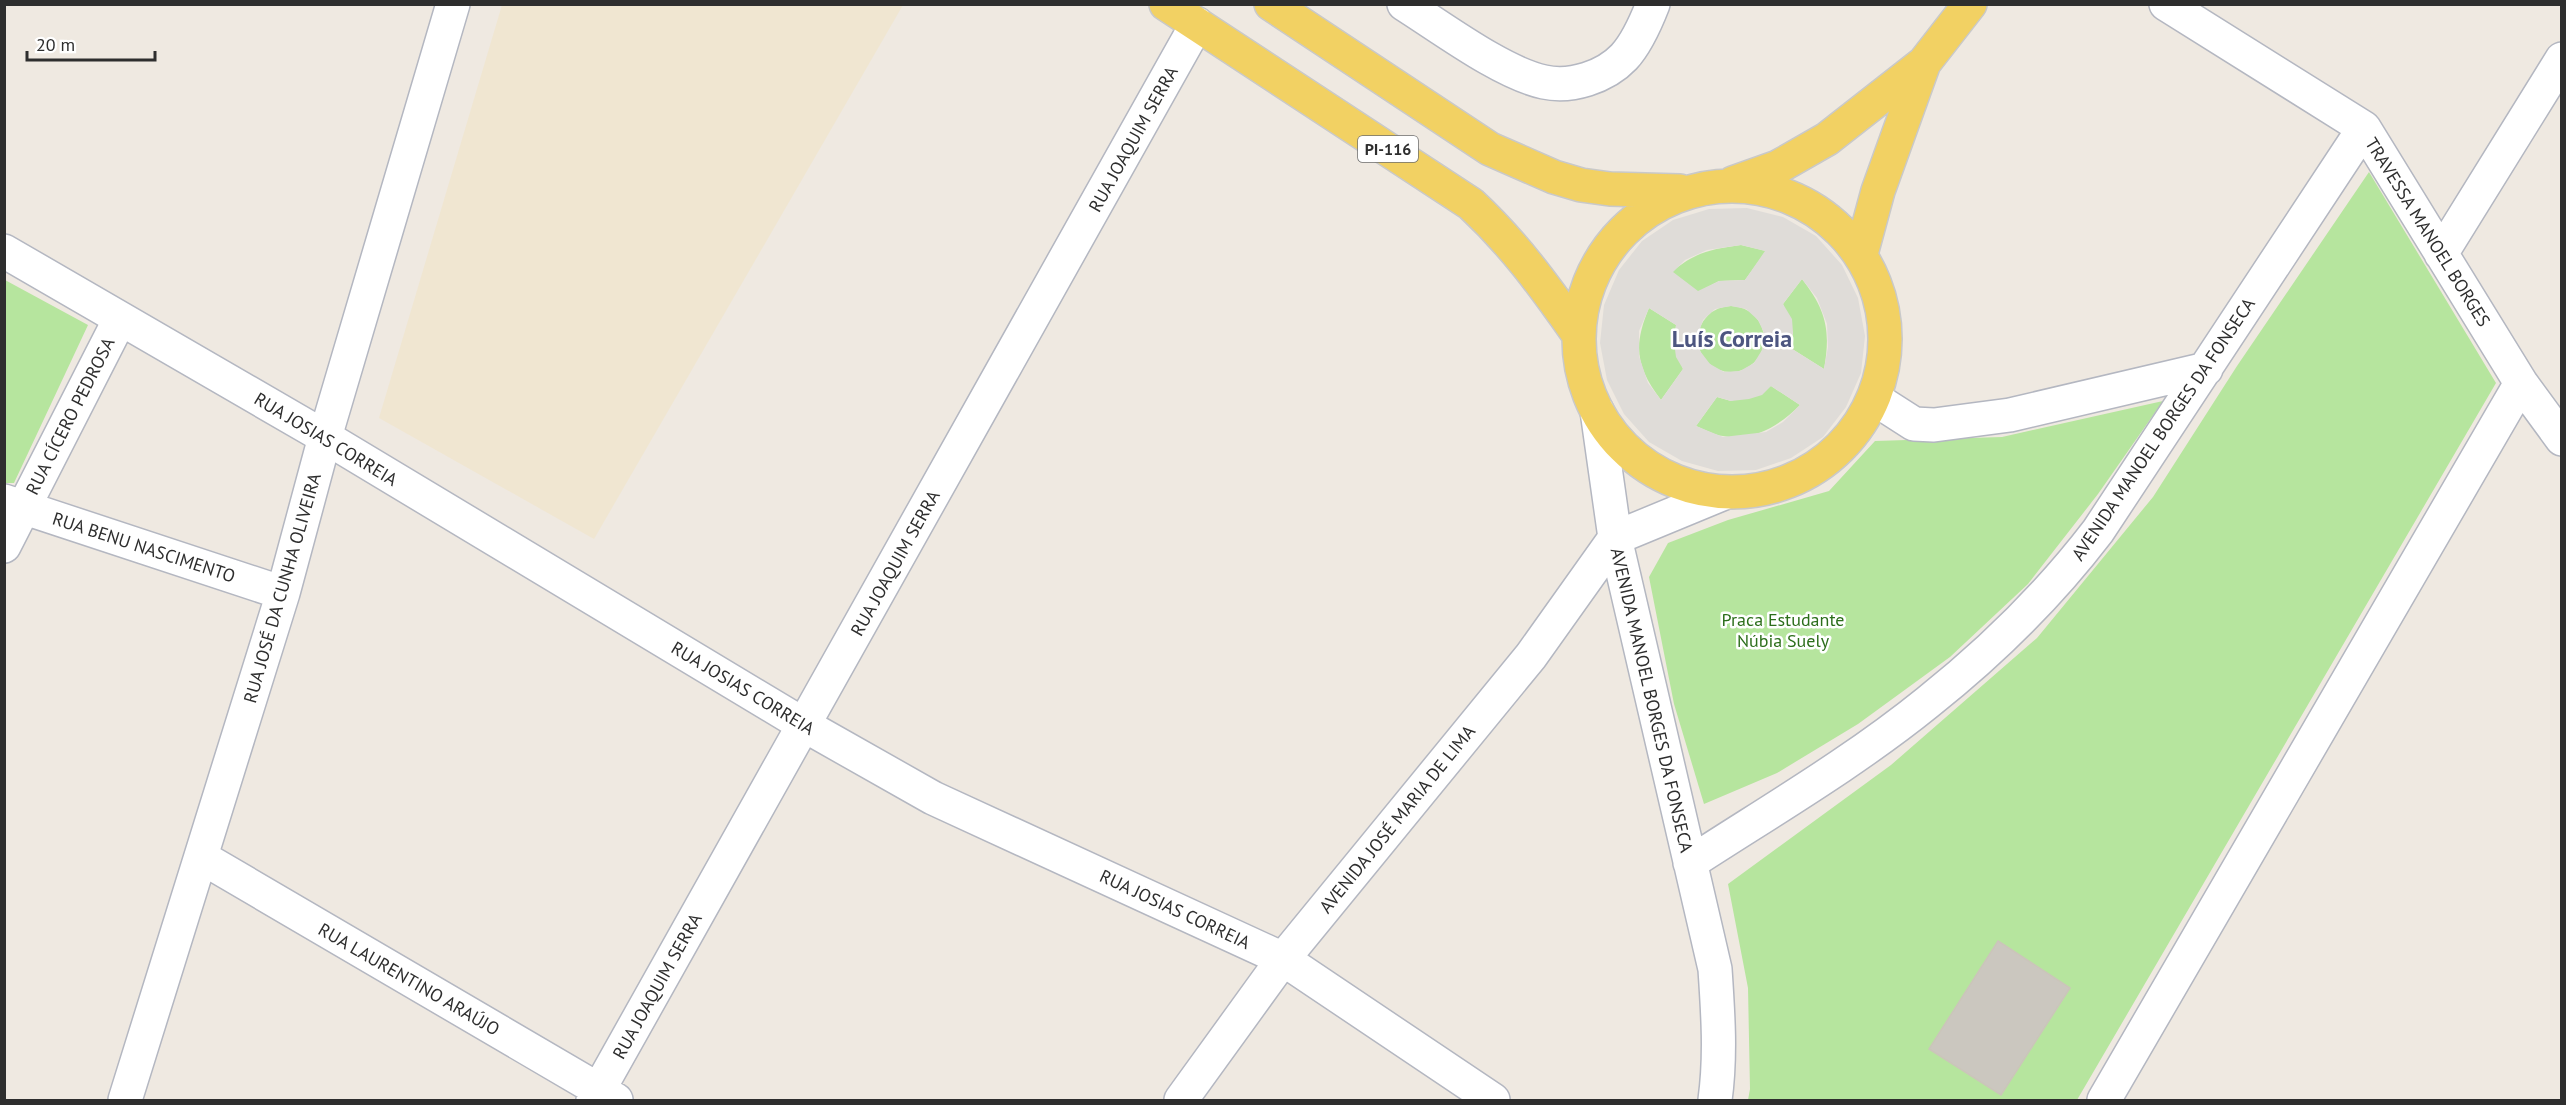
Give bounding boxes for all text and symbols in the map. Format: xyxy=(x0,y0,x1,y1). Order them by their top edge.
scale bar xyxy=(27,24,154,62)
text: 20 m xyxy=(36,33,75,56)
street label: RUA JOAQUIM SERRA xyxy=(1083,62,1183,216)
street label: TRAVESSA MANOEL BORGES xyxy=(2360,133,2496,331)
road number: PI-116 xyxy=(1358,136,1418,162)
street label: AVENIDA MANOEL BORGES DA FONSECA xyxy=(2066,293,2260,565)
district label: Luís Correia xyxy=(1672,323,1792,354)
street label: RUA CÍCERO PEDROSA xyxy=(20,333,120,498)
street label: RUA JOSIAS CORREIA xyxy=(250,387,402,491)
street label: RUA JOSÉ DA CUNHA OLIVEIRA xyxy=(238,470,326,706)
street label: RUA JOAQUIM SERRA xyxy=(845,486,945,640)
street label: RUA BENU NASCIMENTO xyxy=(50,507,238,587)
street label: AVENIDA MANOEL BORGES DA FONSECA xyxy=(1606,545,1698,855)
park label: Praca Estudante Núbia Suely xyxy=(1722,608,1844,652)
street label: RUA JOSIAS CORREIA xyxy=(667,636,819,740)
street label: AVENIDA JOSÉ MARIA DE LIMA xyxy=(1314,720,1480,918)
street label: RUA JOSIAS CORREIA xyxy=(1096,864,1254,954)
street label: RUA JOAQUIM SERRA xyxy=(607,909,707,1063)
street label: RUA LAURENTINO ARAÚJO xyxy=(314,918,504,1040)

